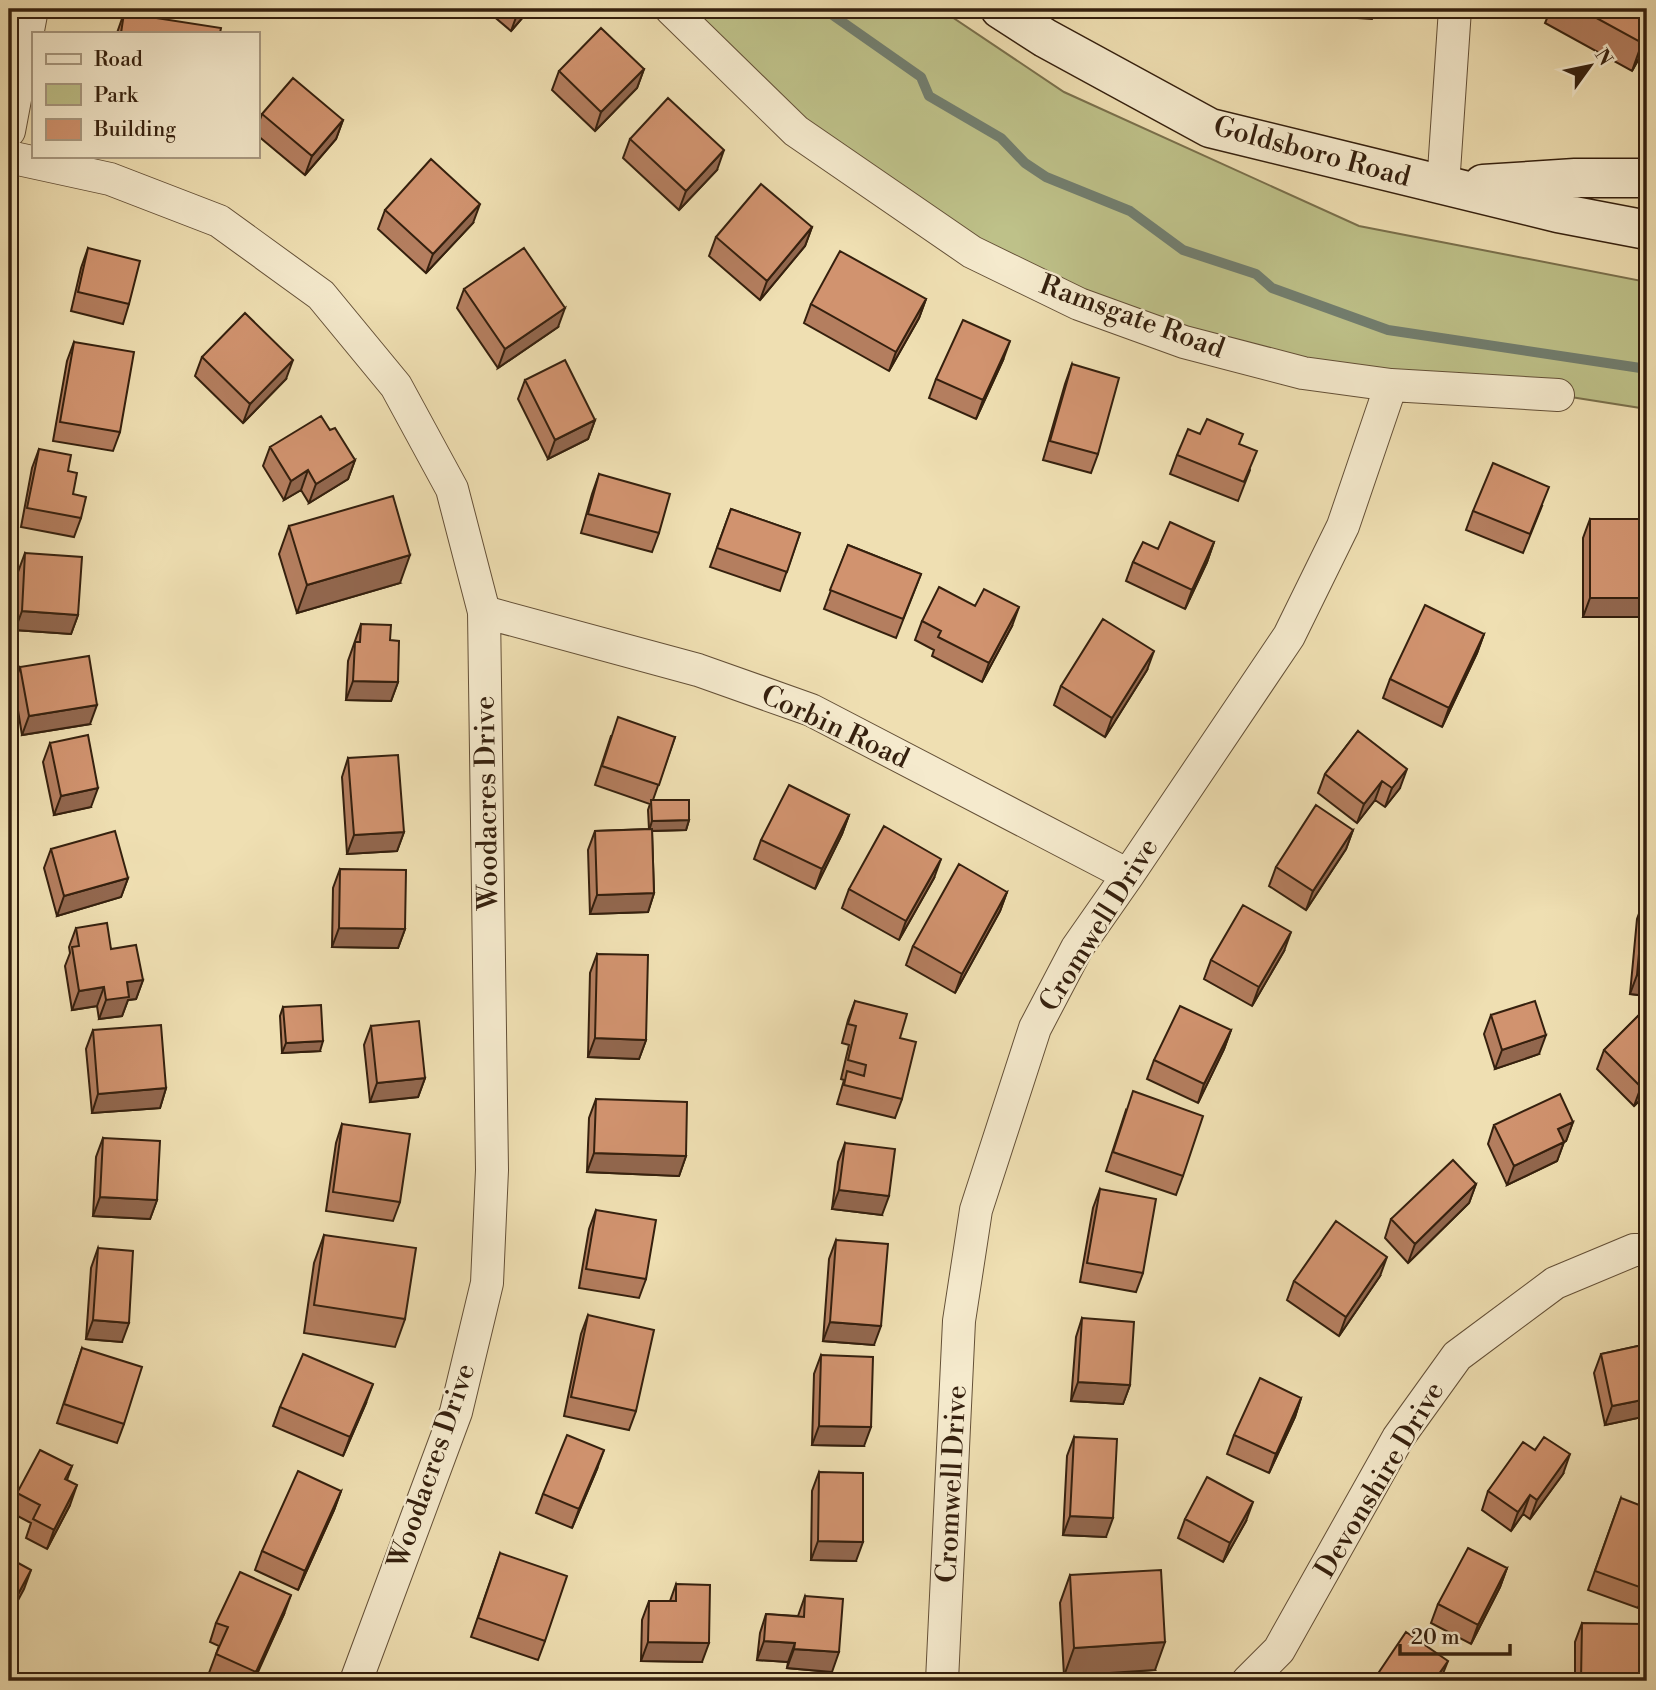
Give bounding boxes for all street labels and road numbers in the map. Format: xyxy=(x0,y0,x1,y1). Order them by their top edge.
street label: Goldsboro Road xyxy=(1210,109,1415,195)
street label: Ramsgate Road xyxy=(1035,267,1229,367)
street label: Corbin Road xyxy=(755,677,915,777)
street label: Woodacres Drive xyxy=(468,695,506,912)
street label: Cromwell Drive xyxy=(1032,832,1166,1018)
street label: Woodacres Drive xyxy=(380,1359,483,1574)
street label: Devonshire Drive xyxy=(1308,1376,1452,1584)
street label: Cromwell Drive xyxy=(929,1384,975,1584)

